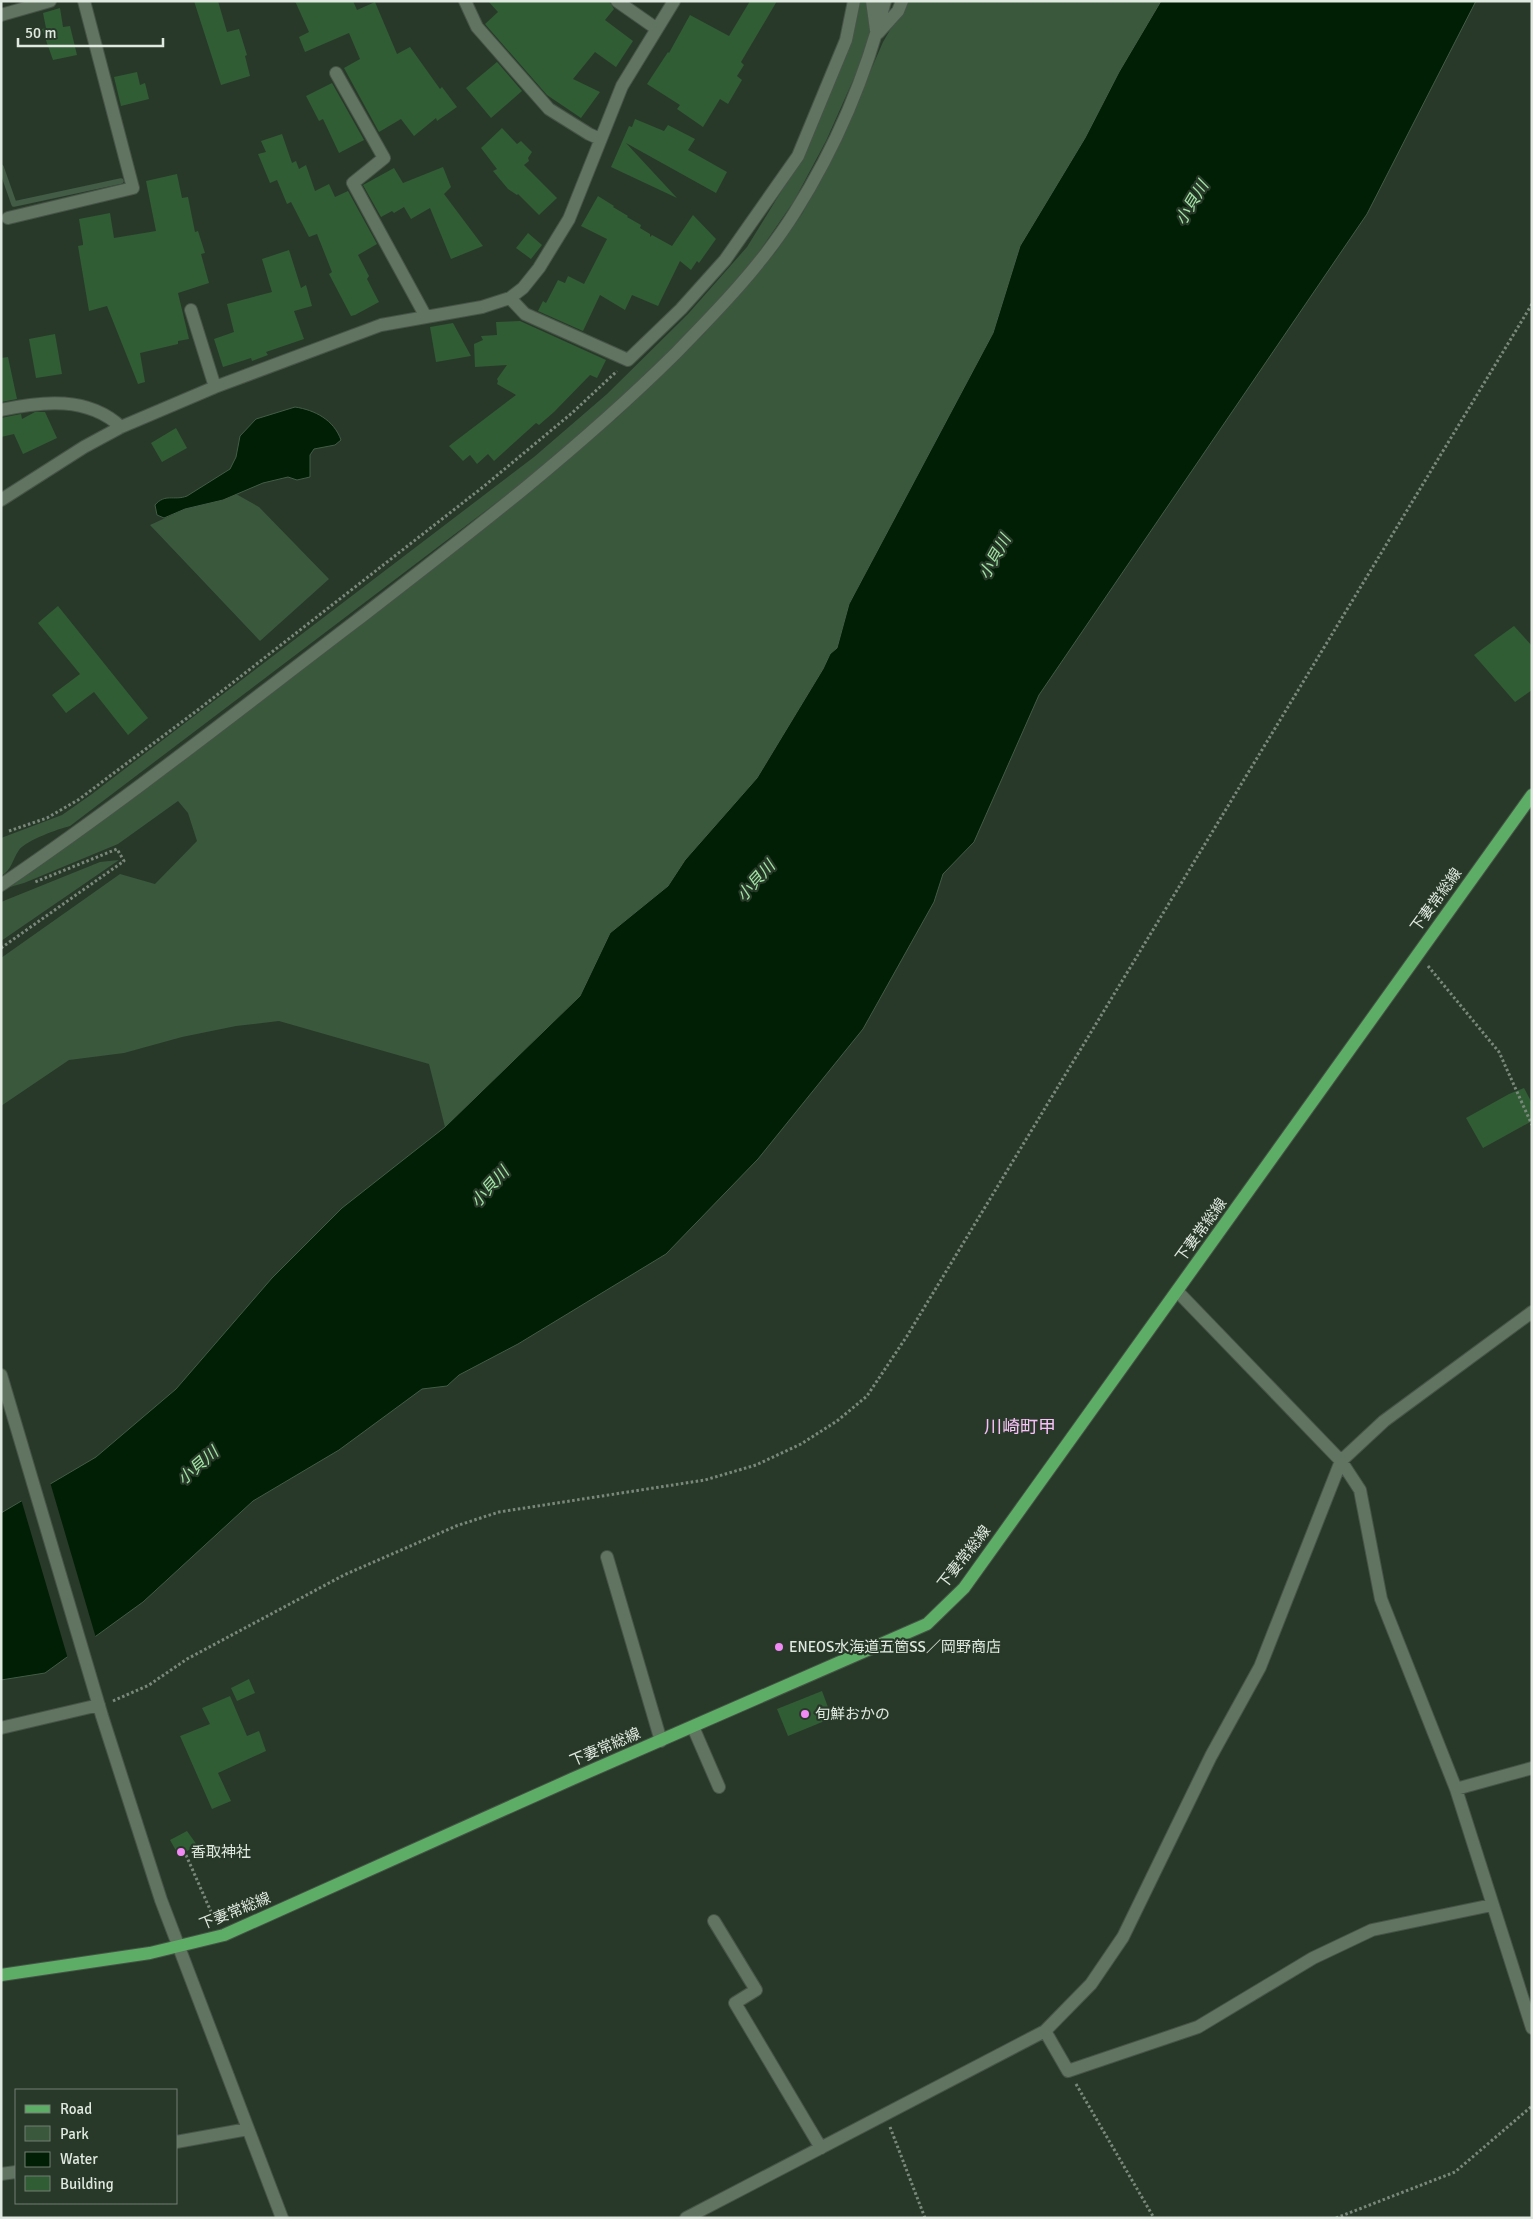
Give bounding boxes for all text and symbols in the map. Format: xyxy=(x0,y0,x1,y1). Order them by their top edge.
scale bar xyxy=(18,15,162,47)
text: 50 m xyxy=(25,24,56,42)
water label: 小貝川 xyxy=(1171,176,1214,229)
water label: 小貝川 xyxy=(975,529,1016,583)
water label: 小貝川 xyxy=(733,855,781,906)
street label: 下妻常総線 xyxy=(1407,864,1465,936)
water label: 小貝川 xyxy=(467,1161,515,1212)
street label: 下妻常総線 xyxy=(1172,1194,1230,1266)
district label: 川崎町甲 xyxy=(984,1416,1056,1438)
water label: 小貝川 xyxy=(173,1441,224,1489)
street label: 下妻常総線 xyxy=(934,1522,994,1592)
place label: ENEOS水海道五箇SS／岡野商店 xyxy=(789,1638,1001,1656)
marker: ENEOS水海道五箇SS／岡野商店 xyxy=(773,1641,785,1653)
place label: 旬鮮おかの xyxy=(815,1705,890,1723)
marker: 旬鮮おかの xyxy=(799,1708,811,1720)
street label: 下妻常総線 xyxy=(567,1724,643,1770)
place label: 香取神社 xyxy=(191,1843,251,1861)
marker: 香取神社 xyxy=(175,1846,187,1858)
street label: 下妻常総線 xyxy=(197,1889,273,1933)
legend xyxy=(15,2089,178,2204)
text: Road xyxy=(60,2100,92,2118)
text: Park xyxy=(60,2125,89,2143)
text: Water xyxy=(60,2150,98,2168)
text: Building xyxy=(60,2175,114,2193)

